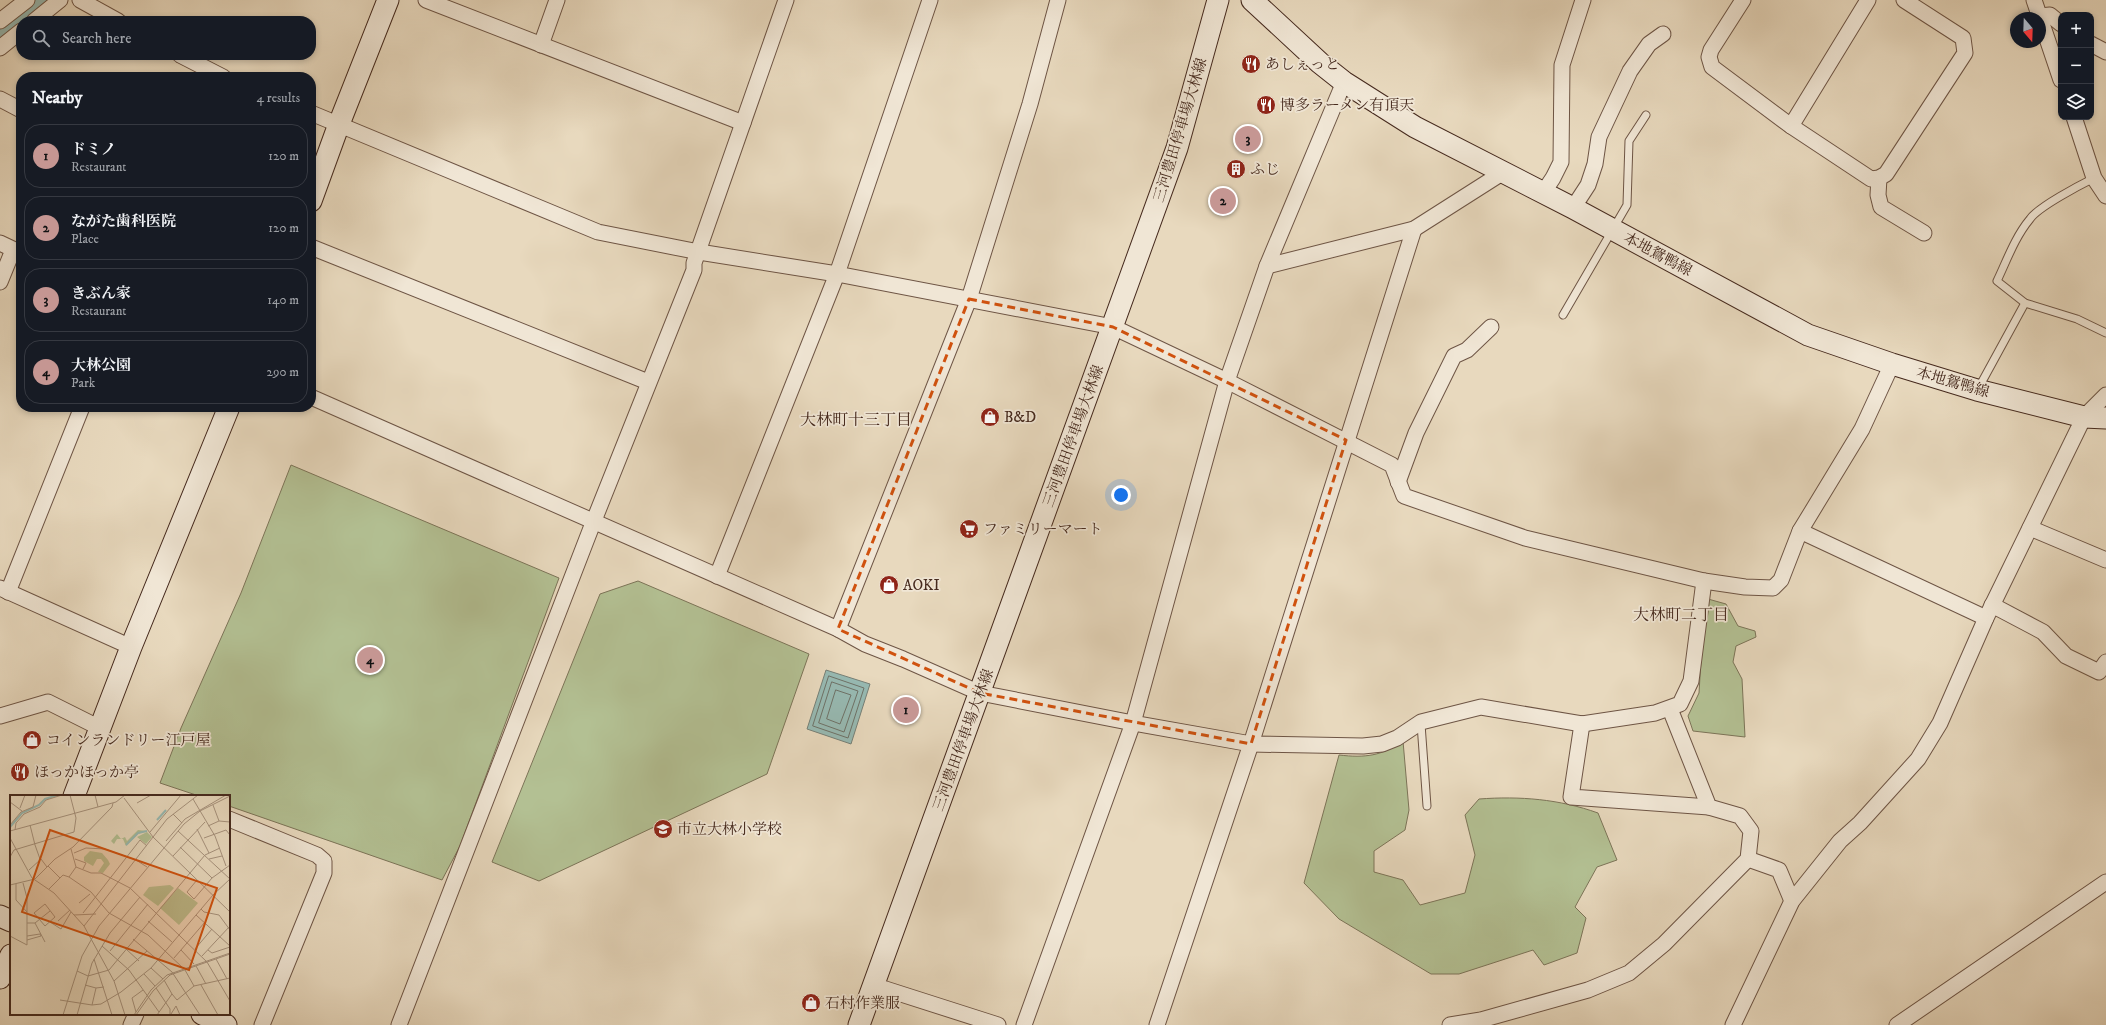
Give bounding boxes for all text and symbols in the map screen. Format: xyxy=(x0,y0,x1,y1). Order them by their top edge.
north arrow xyxy=(2010,12,2046,48)
map controls xyxy=(2058,12,2094,120)
button: + xyxy=(2058,12,2094,48)
search box xyxy=(16,16,316,60)
icon: search xyxy=(30,27,52,49)
text: Search here xyxy=(62,29,131,48)
button: − xyxy=(2058,48,2094,84)
restaurant icon: あしぇっと xyxy=(1240,53,1262,75)
place label: あしぇっと xyxy=(1265,55,1340,74)
street label: 三河豊田停車場大林線 xyxy=(1149,56,1211,205)
button: layers xyxy=(2058,84,2094,120)
text: Nearby xyxy=(32,87,82,109)
text: 4 results xyxy=(257,90,300,106)
restaurant icon: 博多ラーメン有頂天 xyxy=(1255,94,1277,116)
place label: 博多ラーメン有頂天 xyxy=(1280,96,1414,115)
pin: 3 xyxy=(1235,124,1261,154)
text: ドミノ xyxy=(71,140,116,159)
text: 1 xyxy=(44,148,48,164)
text: 120 m xyxy=(268,148,299,164)
building icon: ふじ xyxy=(1225,158,1247,180)
text: Restaurant xyxy=(71,159,127,175)
place label: ふじ xyxy=(1250,160,1280,179)
pin: 2 xyxy=(1210,186,1236,216)
text: ながた歯科医院 xyxy=(71,212,176,231)
text: 2 xyxy=(43,220,49,236)
text: 120 m xyxy=(268,220,299,236)
street label: 本地鴛鴨線 xyxy=(1620,228,1695,280)
text: Place xyxy=(71,231,99,247)
text: きぶん家 xyxy=(71,284,131,303)
text: 3 xyxy=(44,292,48,308)
text: 140 m xyxy=(267,292,299,308)
text: Restaurant xyxy=(71,303,127,319)
text: 大林公園 xyxy=(71,356,131,375)
street label: 三河豊田停車場大林線 xyxy=(1039,362,1108,510)
street label: 本地鴛鴨線 xyxy=(1914,363,1992,402)
text: 4 xyxy=(42,364,50,380)
text: 290 m xyxy=(267,364,299,380)
text: Park xyxy=(71,375,95,391)
shop icon: B&D xyxy=(979,406,1001,428)
place label: B&D xyxy=(1004,408,1036,427)
district label: 大林町十三丁目 xyxy=(800,410,912,430)
your location xyxy=(1111,485,1131,505)
supermarket icon: ファミリーマート xyxy=(958,518,980,540)
place label: ファミリーマート xyxy=(983,520,1103,539)
shop icon: AOKI xyxy=(878,574,900,596)
place label: AOKI xyxy=(903,576,940,595)
district label: 大林町二丁目 xyxy=(1633,605,1729,625)
pin: 4 xyxy=(357,645,383,675)
street label: 三河豊田停車場大林線 xyxy=(929,666,998,814)
pin: 1 xyxy=(893,695,919,725)
shop icon: コインランドリー江戸屋 xyxy=(21,729,43,751)
place label: コインランドリー江戸屋 xyxy=(46,731,211,750)
restaurant icon: ほっかほっか亭 xyxy=(9,761,31,783)
place label: ほっかほっか亭 xyxy=(34,763,139,782)
inset map xyxy=(10,795,230,1015)
school or university icon: 市立大林小学校 xyxy=(652,818,674,840)
place label: 市立大林小学校 xyxy=(677,820,782,839)
shop icon: 石村作業服 xyxy=(800,992,822,1014)
place label: 石村作業服 xyxy=(825,994,900,1013)

